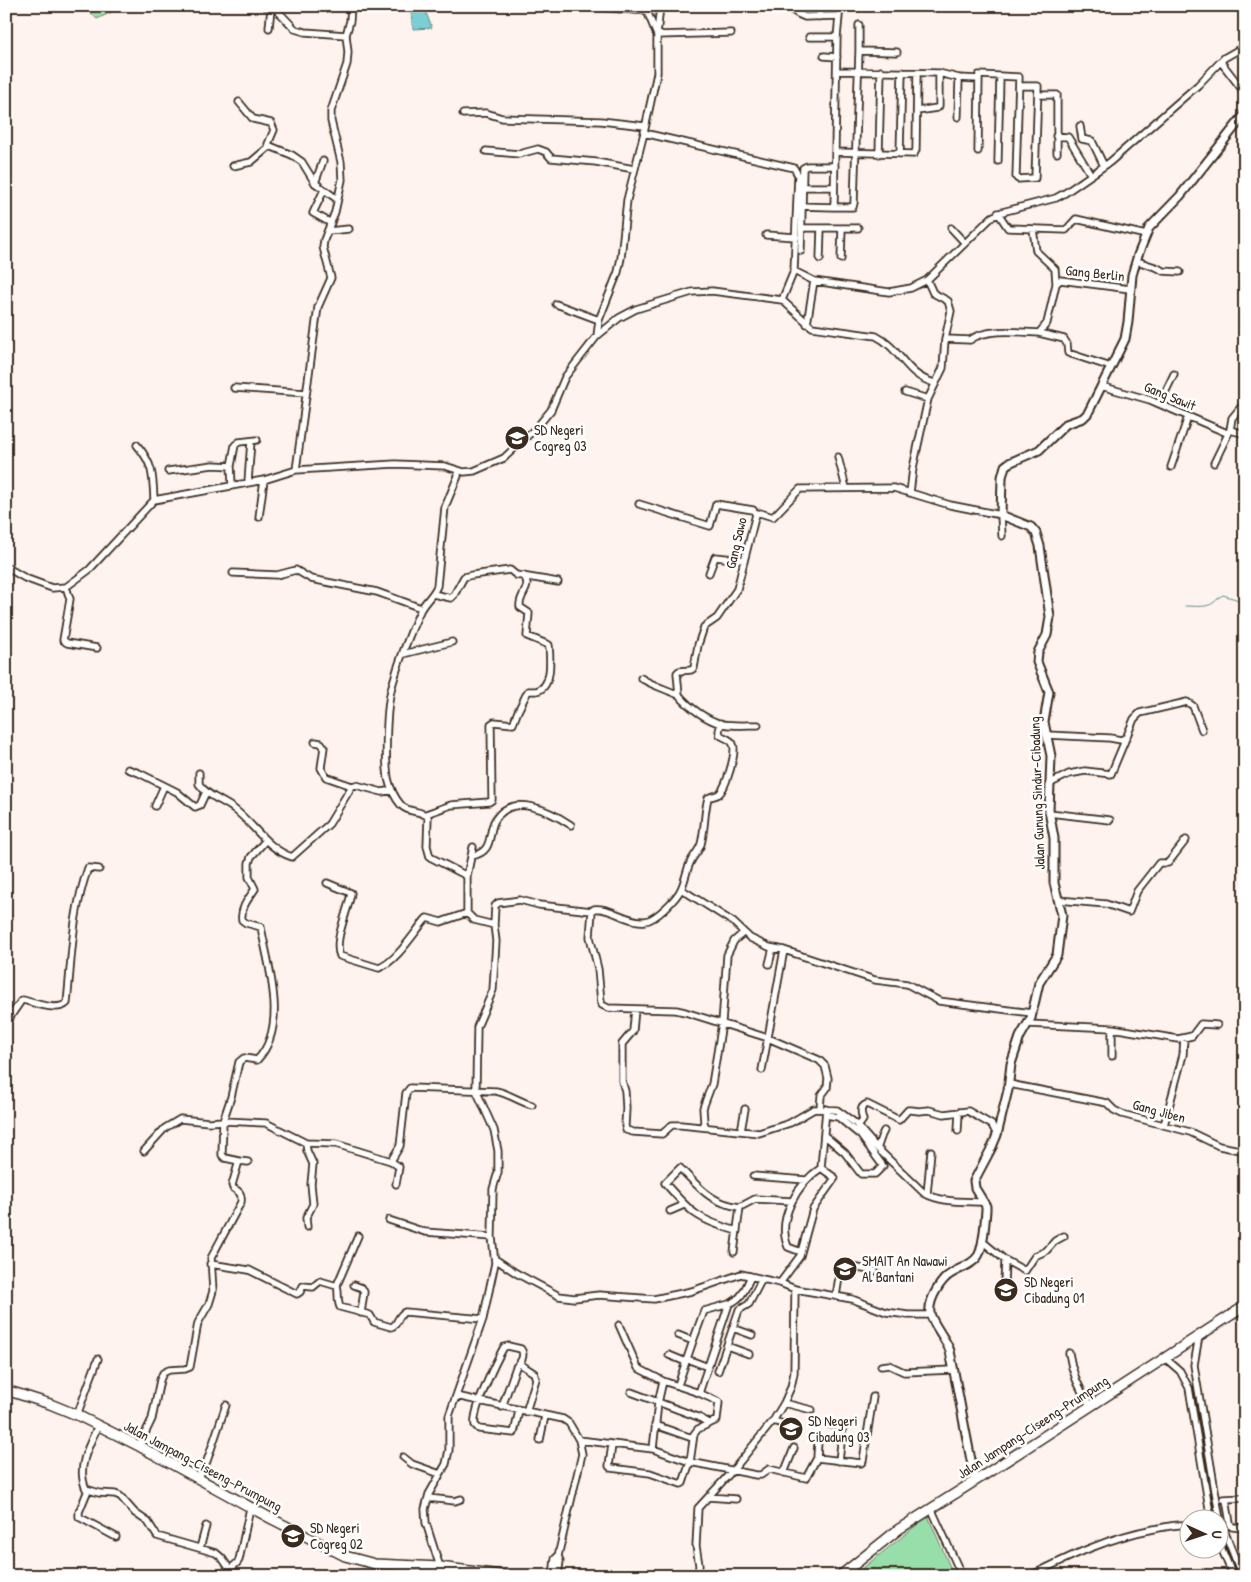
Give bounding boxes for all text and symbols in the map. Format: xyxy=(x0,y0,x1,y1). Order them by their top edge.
street label: Gang Berlin xyxy=(1064,260,1126,286)
street label: Gang Sawit xyxy=(1141,377,1199,416)
place label: SD Negeri Cogreg 03 xyxy=(534,420,587,456)
school or university icon: SD Negeri Cogreg 03 xyxy=(504,425,530,451)
street label: Gang Sawo xyxy=(720,515,752,571)
street label: Jalan Gunung Sindur–Cibadung xyxy=(1024,716,1050,870)
street label: Gang Jiben xyxy=(1130,1094,1188,1128)
place label: SMAIT An Nawawi Al Bantani xyxy=(862,1251,948,1286)
school or university icon: SMAIT An Nawawi Al Bantani xyxy=(832,1256,858,1282)
place label: SD Negeri Cibadung 01 xyxy=(1024,1272,1084,1308)
school or university icon: SD Negeri Cibadung 01 xyxy=(993,1277,1019,1303)
street label: Jalan Jampang–Ciseeng–Prumpung xyxy=(953,1370,1113,1484)
place label: SD Negeri Cibadung 03 xyxy=(808,1411,869,1447)
street label: Jalan Jampang–Ciseeng–Prumpung xyxy=(120,1416,286,1516)
school or university icon: SD Negeri Cibadung 03 xyxy=(778,1416,804,1442)
north arrow xyxy=(1178,1510,1228,1560)
place label: SD Negeri Cogreg 02 xyxy=(310,1518,363,1554)
school or university icon: SD Negeri Cogreg 02 xyxy=(280,1523,306,1549)
text: U xyxy=(1208,1530,1227,1539)

